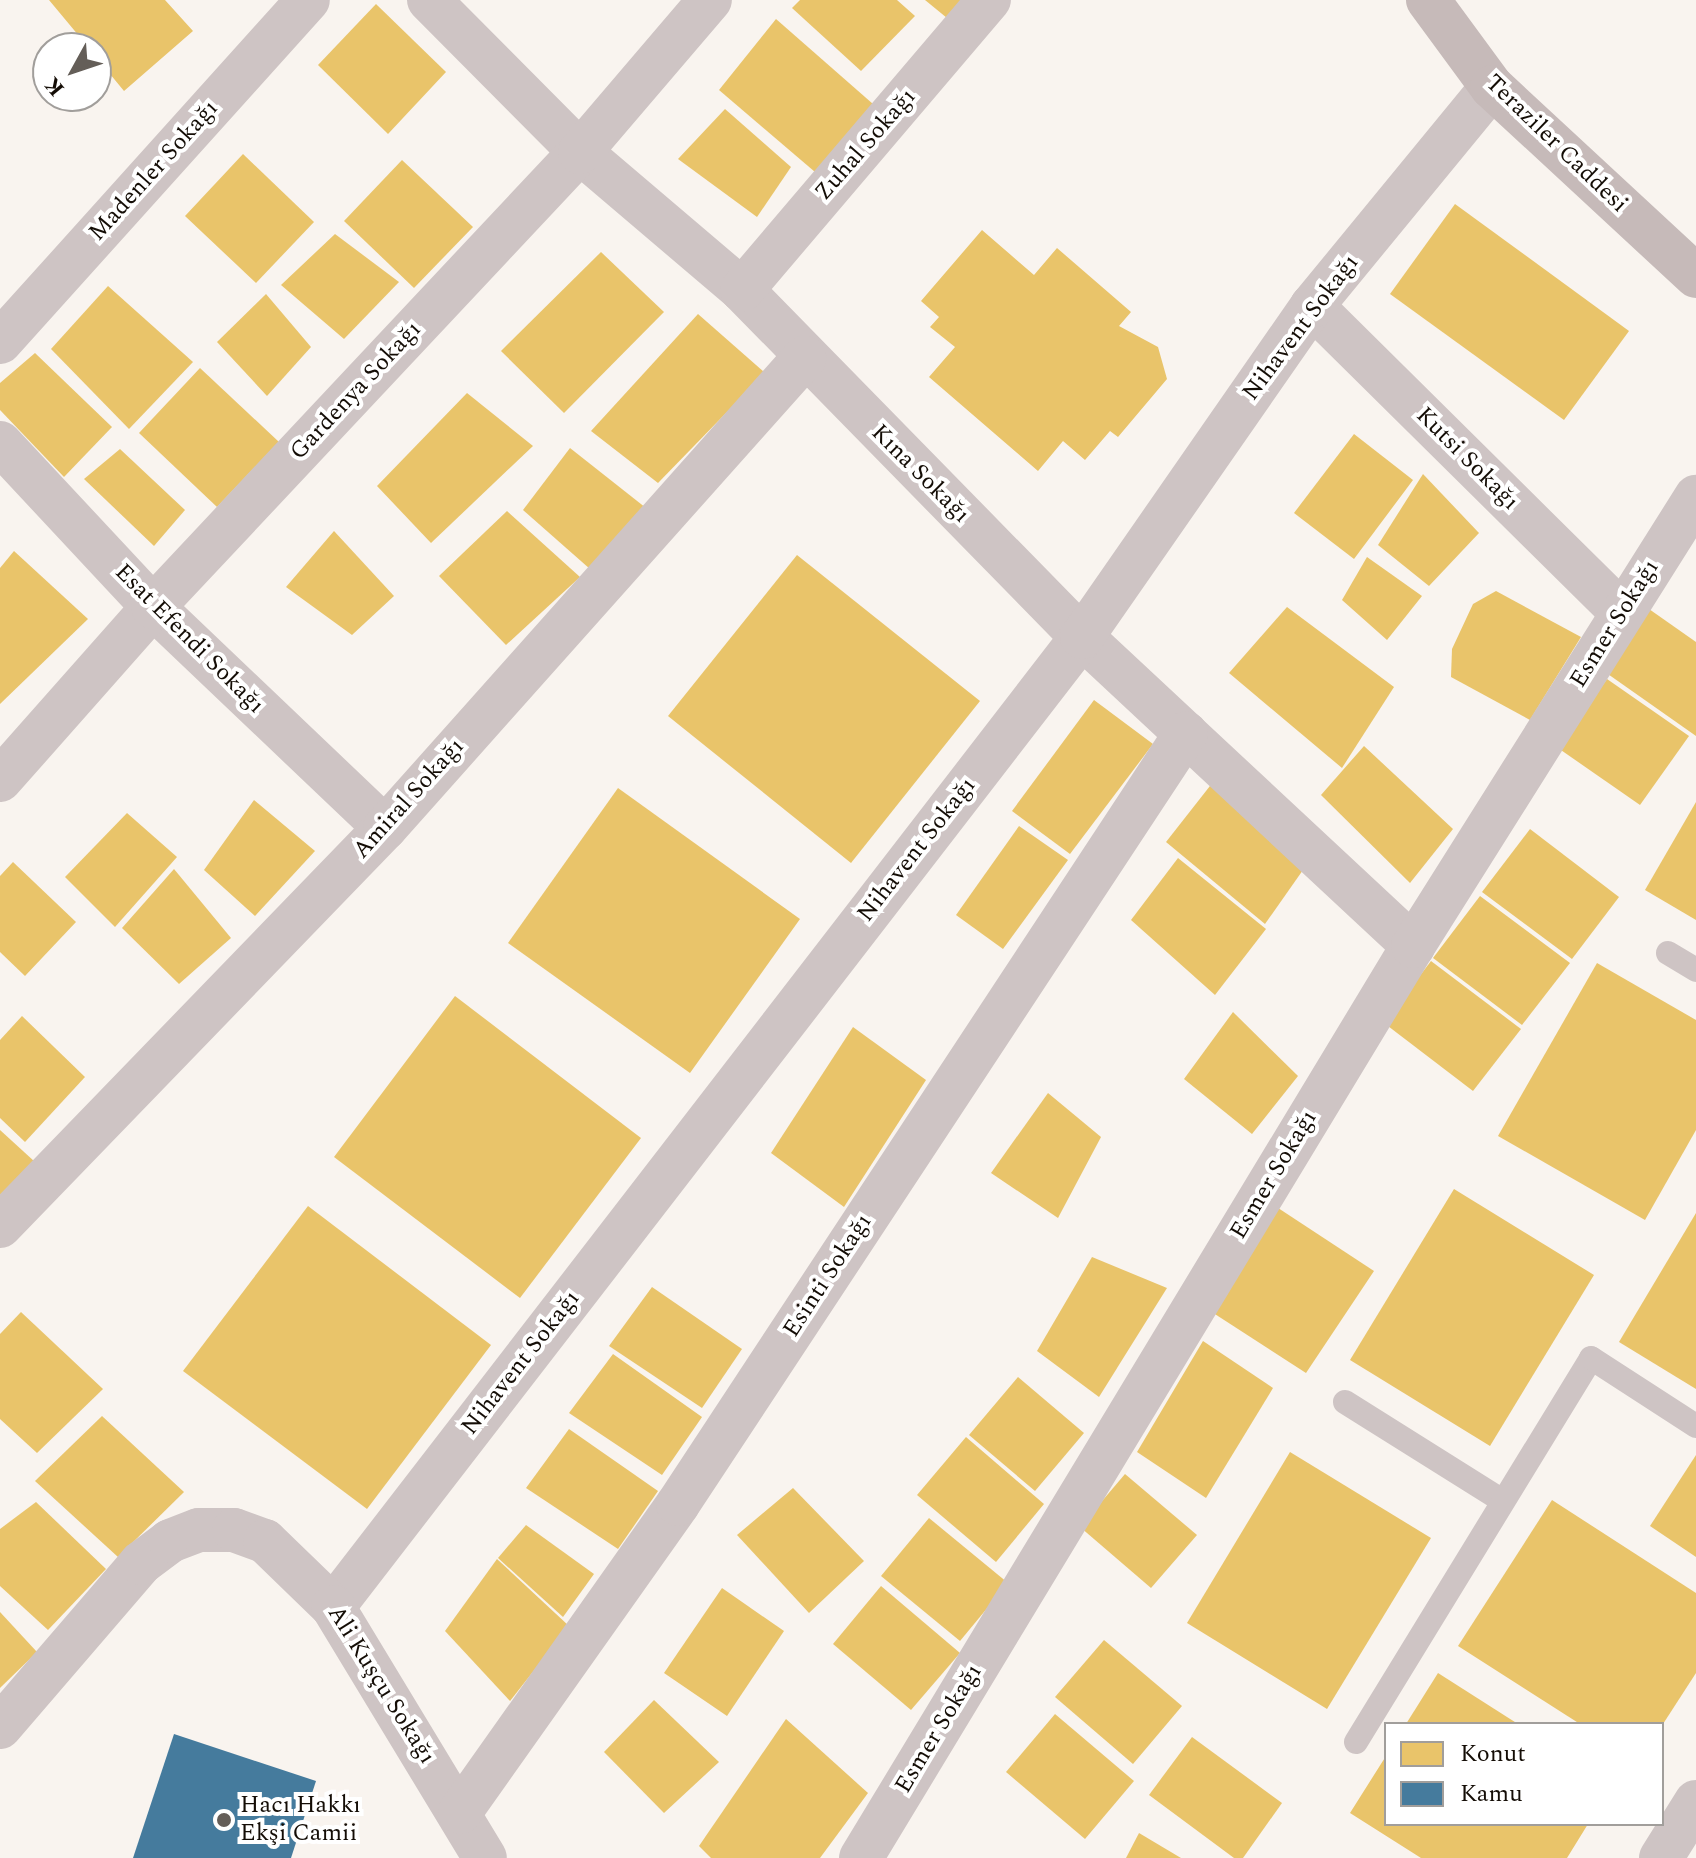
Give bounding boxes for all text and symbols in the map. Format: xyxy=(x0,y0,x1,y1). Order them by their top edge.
north arrow xyxy=(32,32,112,112)
text: K xyxy=(37,69,73,104)
street label: Teraziler Caddesi xyxy=(1479,69,1633,219)
street label: Zuhal Sokağı xyxy=(810,83,922,207)
street label: Madenler Sokağı xyxy=(83,95,225,247)
street label: Nihavent Sokağı xyxy=(1237,249,1365,407)
street label: Gardenya Sokağı xyxy=(284,316,428,466)
street label: Kutsi Sokağı xyxy=(1410,402,1524,516)
street label: Kına Sokağı xyxy=(865,419,975,529)
street label: Esmer Sokağı xyxy=(1564,555,1666,693)
street label: Esat Efendi Sokağı xyxy=(108,558,270,720)
street label: Amiral Sokağı xyxy=(347,733,471,865)
street label: Nihavent Sokağı xyxy=(852,772,982,928)
street label: Esmer Sokağı xyxy=(1224,1105,1324,1245)
street label: Esinti Sokağı xyxy=(778,1209,878,1343)
street label: Nihavent Sokağı xyxy=(456,1285,586,1441)
street label: Ali Kuşçu Sokağı xyxy=(321,1601,441,1769)
street label: Esmer Sokağı xyxy=(889,1659,989,1799)
legend xyxy=(1384,1722,1664,1826)
text: Konut xyxy=(1460,1736,1526,1772)
text: Kamu xyxy=(1460,1776,1523,1812)
place label: Hacı Hakkı Ekşi Camii xyxy=(240,1792,361,1848)
marker: Hacı Hakkı Ekşi Camii xyxy=(215,1811,233,1829)

